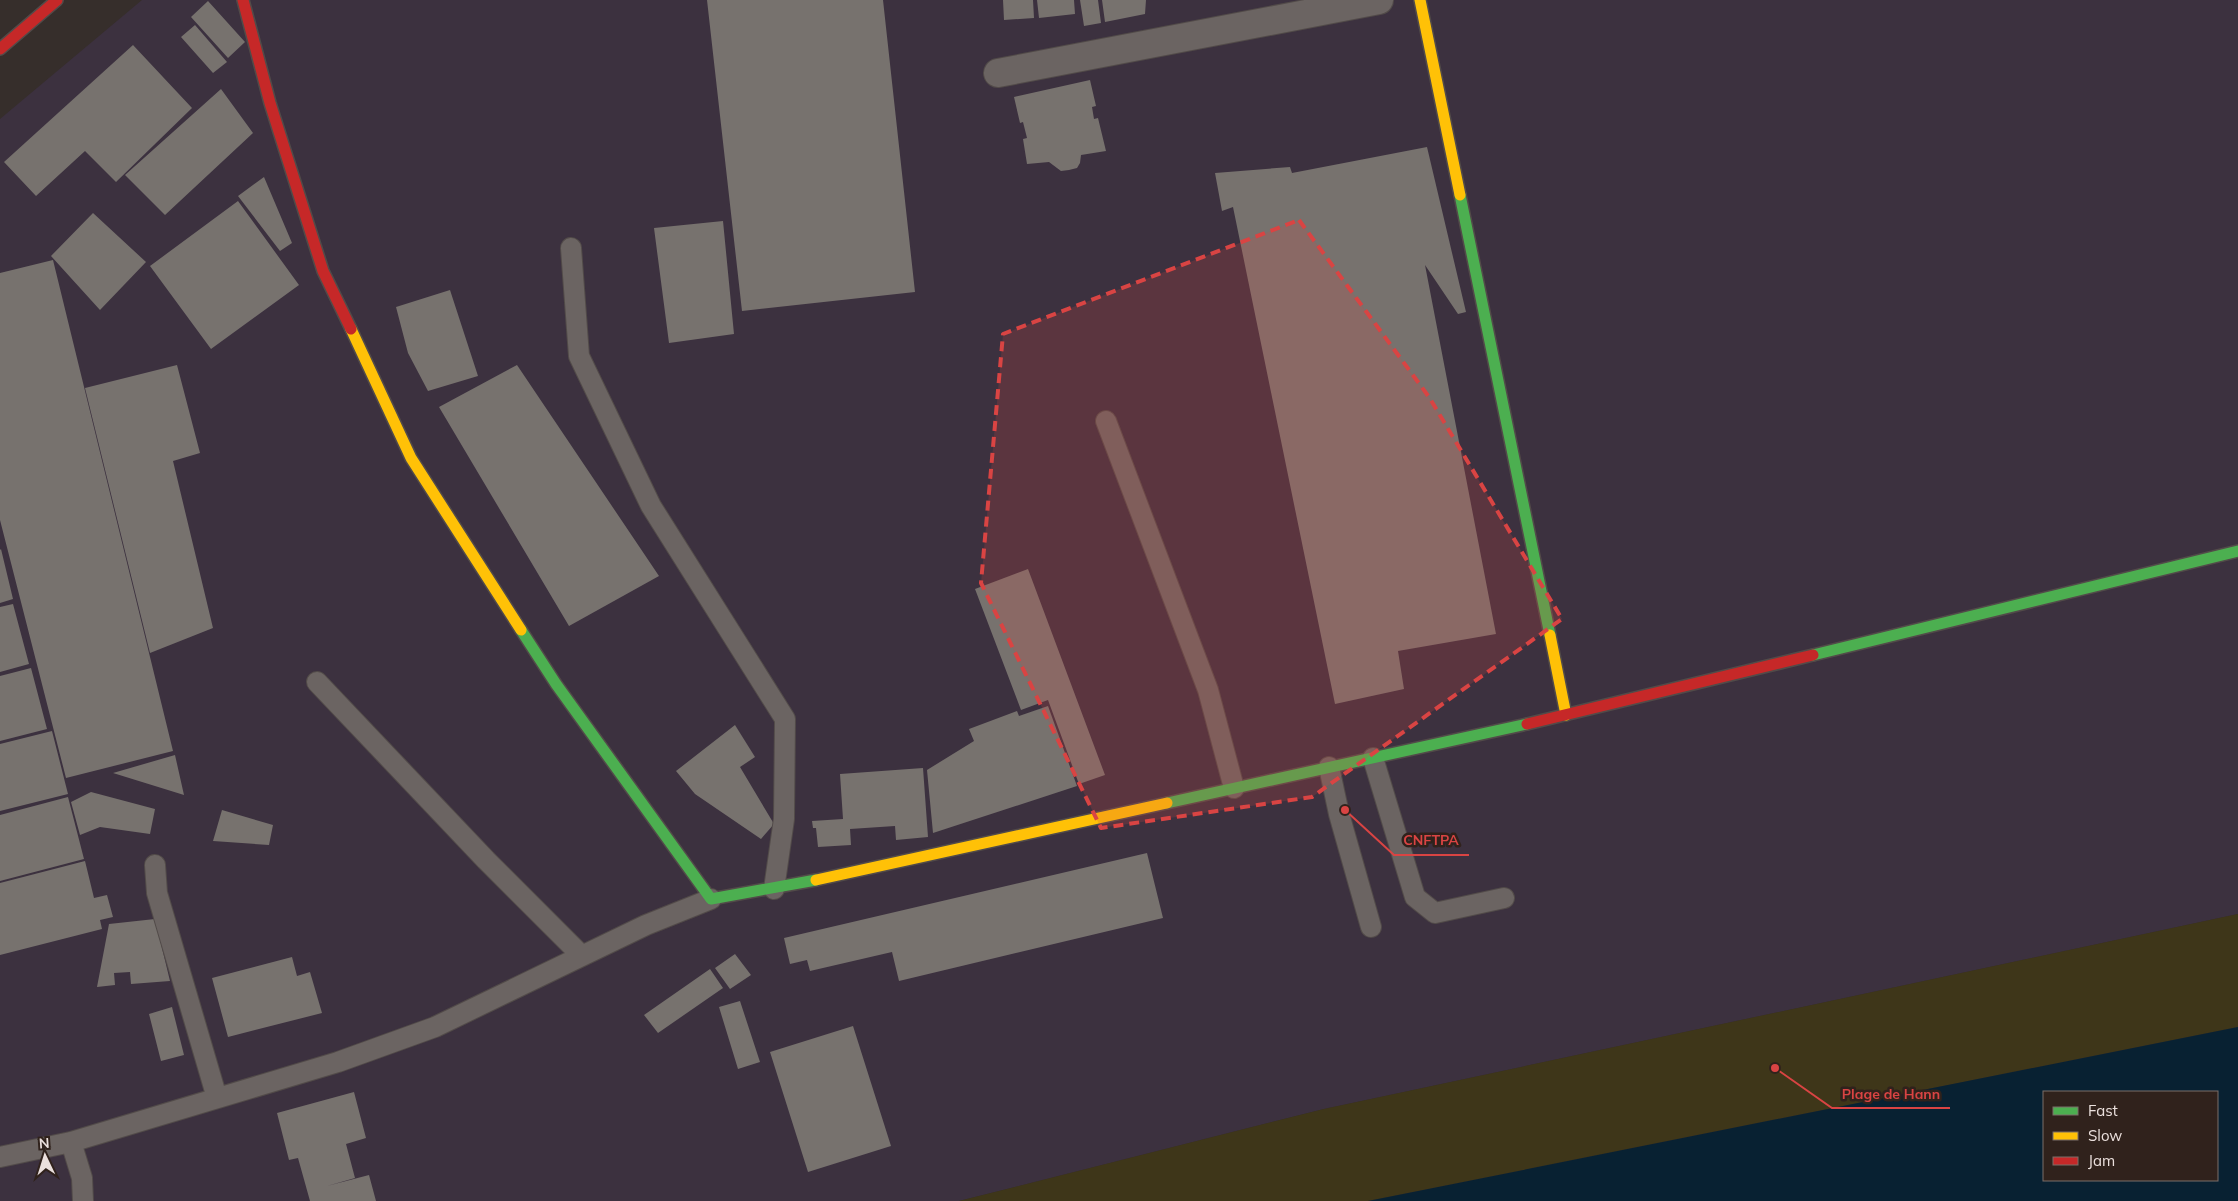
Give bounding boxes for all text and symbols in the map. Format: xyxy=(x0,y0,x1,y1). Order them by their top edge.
callout: CNFTPA xyxy=(1394,826,1469,855)
text: CNFTPA xyxy=(1403,831,1459,849)
callout: Plage de Hann xyxy=(1832,1079,1950,1108)
text: Plage de Hann xyxy=(1842,1085,1940,1103)
legend xyxy=(2043,1091,2218,1181)
text: Fast xyxy=(2088,1101,2118,1120)
text: Slow xyxy=(2088,1126,2122,1145)
north arrow xyxy=(20,1131,70,1181)
text: N xyxy=(38,1134,50,1152)
text: Jam xyxy=(2088,1151,2115,1170)

